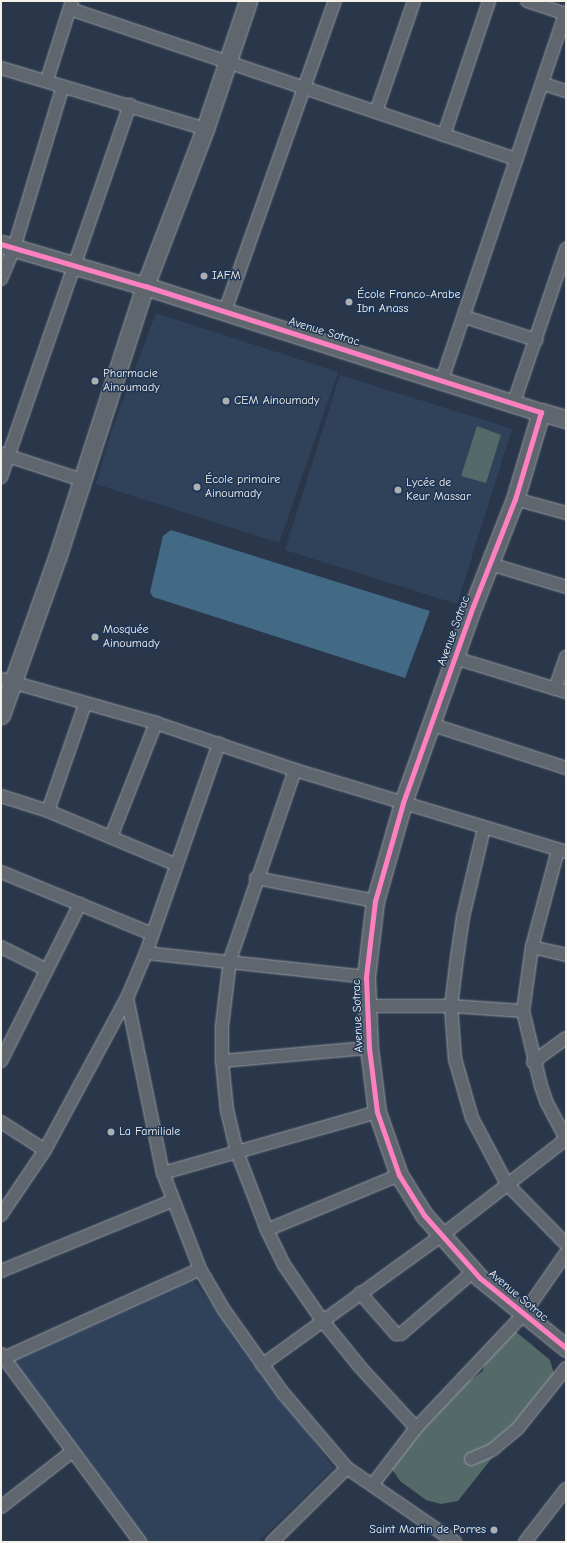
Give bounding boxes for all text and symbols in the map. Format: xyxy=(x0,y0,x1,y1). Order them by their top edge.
place label: IAFM xyxy=(212,269,241,283)
marker: IAFM xyxy=(199,271,209,281)
place label: École Franco-Arabe Ibn Anass xyxy=(357,288,460,316)
marker: École Franco-Arabe Ibn Anass xyxy=(344,297,354,307)
street label: Avenue Sotrac xyxy=(287,314,361,350)
place label: Pharmacie Ainoumady xyxy=(103,367,160,395)
marker: Pharmacie Ainoumady xyxy=(90,376,100,386)
place label: CEM Ainoumady xyxy=(234,394,319,408)
marker: CEM Ainoumady xyxy=(221,396,231,406)
place label: École primaire Ainoumady xyxy=(205,473,280,501)
place label: Lycée de Keur Massar xyxy=(406,476,471,504)
marker: École primaire Ainoumady xyxy=(192,482,202,492)
marker: Lycée de Keur Massar xyxy=(393,485,403,495)
street label: Avenue Sotrac xyxy=(435,594,473,668)
place label: Mosquée Ainoumady xyxy=(103,623,160,651)
marker: Mosquée Ainoumady xyxy=(90,632,100,642)
street label: Avenue Sotrac xyxy=(350,979,366,1053)
place label: La Familiale xyxy=(119,1125,180,1139)
marker: La Familiale xyxy=(106,1127,116,1137)
street label: Avenue Sotrac xyxy=(485,1267,551,1325)
place label: Saint Martin de Porres xyxy=(369,1523,486,1537)
marker: Saint Martin de Porres xyxy=(489,1525,499,1535)

